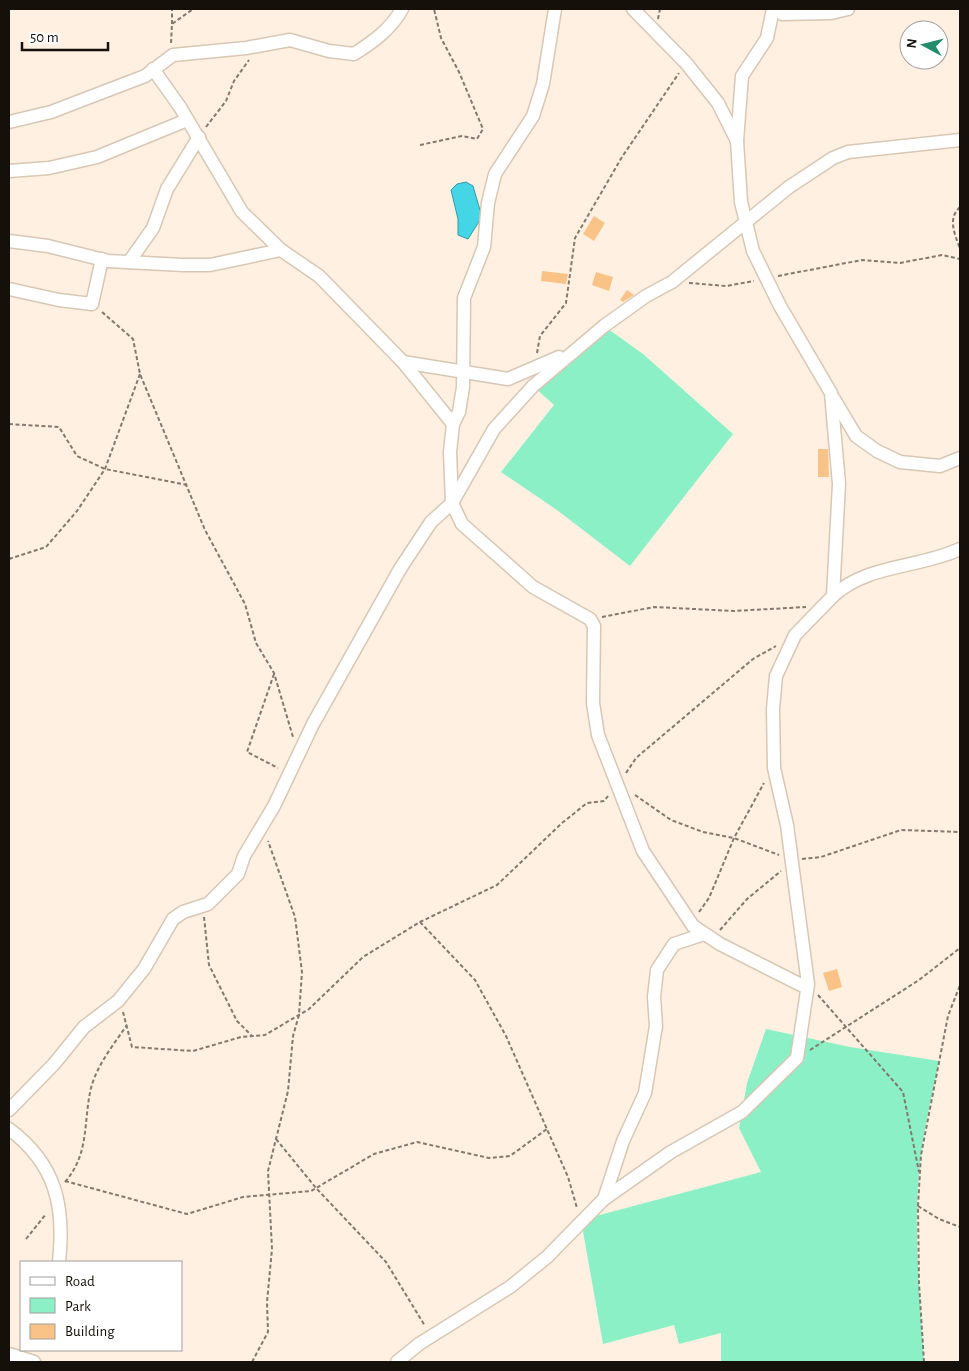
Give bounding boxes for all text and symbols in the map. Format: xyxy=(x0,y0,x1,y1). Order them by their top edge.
scale bar xyxy=(22,20,109,52)
north arrow xyxy=(899,20,949,70)
text: 50 m xyxy=(30,30,59,45)
text: N xyxy=(905,38,920,49)
legend xyxy=(20,1261,182,1351)
text: Road xyxy=(65,1274,95,1289)
text: Park xyxy=(65,1299,91,1314)
text: Building xyxy=(65,1324,115,1339)

